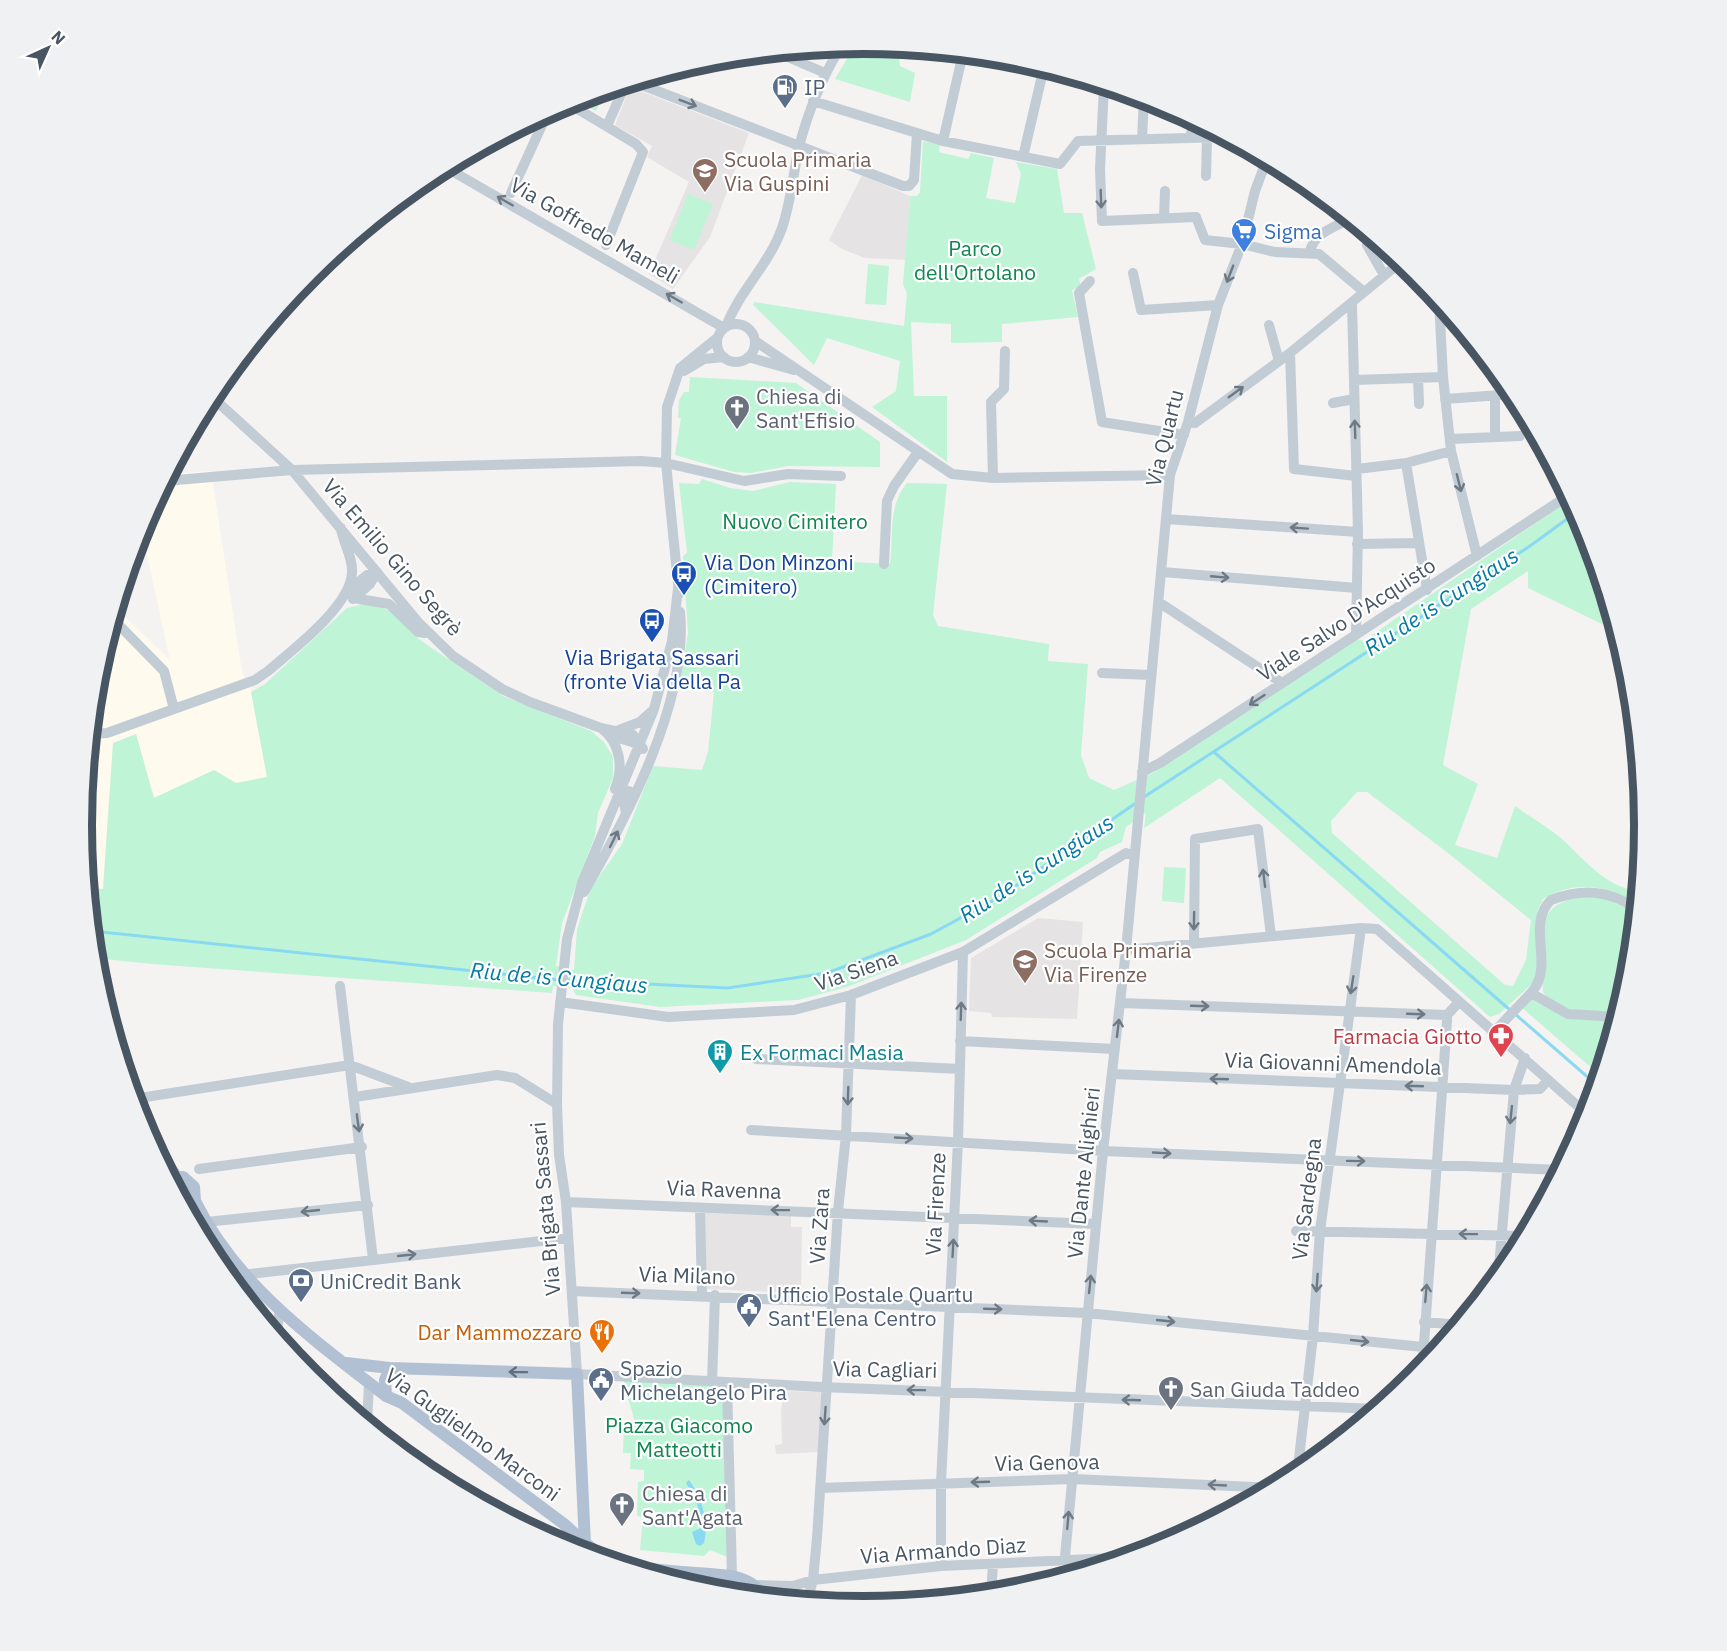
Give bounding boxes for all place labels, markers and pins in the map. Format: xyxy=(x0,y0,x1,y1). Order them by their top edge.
fuel station icon: IP xyxy=(770,72,800,110)
place label: IP xyxy=(804,73,825,101)
place label: Scuola Primaria Via Guspini xyxy=(724,145,872,197)
school or university icon: Scuola Primaria Via Guspini xyxy=(690,156,720,194)
supermarket icon: Sigma xyxy=(1229,216,1259,254)
place label: Sigma xyxy=(1264,217,1322,245)
place label: Chiesa di Sant'Efisio xyxy=(756,382,855,434)
church icon: Chiesa di Sant'Efisio xyxy=(722,393,752,431)
place label: Via Don Minzoni (Cimitero) xyxy=(704,548,854,600)
bus stop icon: Via Don Minzoni (Cimitero) xyxy=(669,559,699,597)
bus stop icon: Via Brigata Sassari (fronte Via della Pa xyxy=(637,606,667,644)
place label: Via Brigata Sassari (fronte Via della Pa xyxy=(563,643,741,695)
place label: Scuola Primaria Via Firenze xyxy=(1044,936,1192,988)
school or university icon: Scuola Primaria Via Firenze xyxy=(1010,947,1040,985)
pharmacy icon: Farmacia Giotto xyxy=(1486,1021,1516,1059)
place label: Farmacia Giotto xyxy=(1333,1022,1482,1050)
building icon: Ex Formaci Masia xyxy=(705,1037,735,1075)
place label: Ex Formaci Masia xyxy=(740,1038,904,1066)
bank icon: UniCredit Bank xyxy=(286,1266,316,1304)
place label: UniCredit Bank xyxy=(320,1267,461,1295)
place label: Ufficio Postale Quartu Sant'Elena Centro xyxy=(768,1280,974,1332)
public building icon: Ufficio Postale Quartu Sant'Elena Centro xyxy=(734,1291,764,1329)
restaurant icon: Dar Mammozzaro xyxy=(587,1317,617,1355)
place label: Dar Mammozzaro xyxy=(417,1318,582,1346)
place label: Spazio Michelangelo Pira xyxy=(620,1354,787,1406)
public building icon: Spazio Michelangelo Pira xyxy=(586,1365,616,1403)
church icon: San Giuda Taddeo xyxy=(1156,1374,1186,1412)
place label: San Giuda Taddeo xyxy=(1190,1375,1360,1403)
place label: Chiesa di Sant'Agata xyxy=(642,1479,743,1531)
church icon: Chiesa di Sant'Agata xyxy=(607,1490,637,1528)

